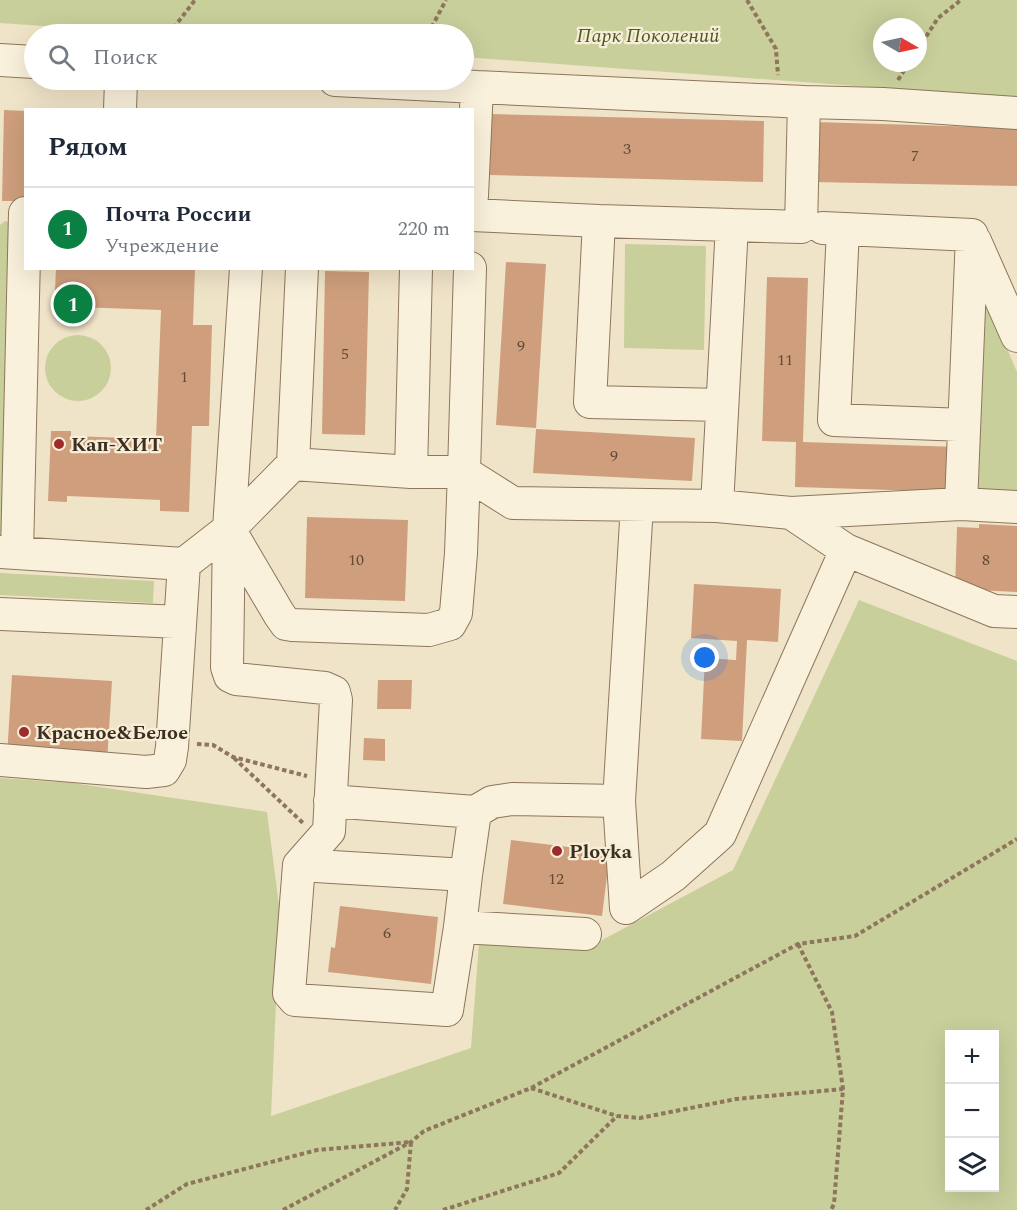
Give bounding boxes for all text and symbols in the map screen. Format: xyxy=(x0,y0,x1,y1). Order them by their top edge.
north arrow xyxy=(873,18,927,72)
park label: Парк Поколений xyxy=(577,21,720,51)
search box xyxy=(24,24,474,90)
icon: search xyxy=(45,41,78,74)
text: Поиск xyxy=(93,41,158,74)
text: Рядом xyxy=(48,127,128,167)
house number: 3 xyxy=(623,137,631,161)
house number: 7 xyxy=(911,144,919,168)
text: Почта России xyxy=(105,198,252,231)
text: 1 xyxy=(62,214,73,244)
text: 220 m xyxy=(398,214,450,244)
text: Учреждение xyxy=(105,231,219,261)
pin: 1 xyxy=(54,282,92,326)
house number: 9 xyxy=(517,334,525,358)
house number: 5 xyxy=(341,342,349,366)
house number: 11 xyxy=(777,348,793,372)
house number: 1 xyxy=(180,365,188,389)
place label: Кап-ХИТ xyxy=(71,430,162,460)
marker: Кап-ХИТ xyxy=(52,437,66,451)
house number: 9 xyxy=(610,444,618,468)
house number: 10 xyxy=(348,548,364,572)
house number: 8 xyxy=(982,548,990,572)
your location xyxy=(690,643,719,672)
place label: Красное&Белое xyxy=(36,718,188,748)
marker: Красное&Белое xyxy=(17,725,31,739)
place label: Ployka xyxy=(569,837,633,867)
marker: Ployka xyxy=(550,844,564,858)
house number: 12 xyxy=(548,867,564,891)
house number: 6 xyxy=(383,921,391,945)
map controls xyxy=(945,1030,999,1192)
button: + xyxy=(945,1030,999,1084)
button: − xyxy=(945,1084,999,1138)
button: layers xyxy=(945,1138,999,1192)

